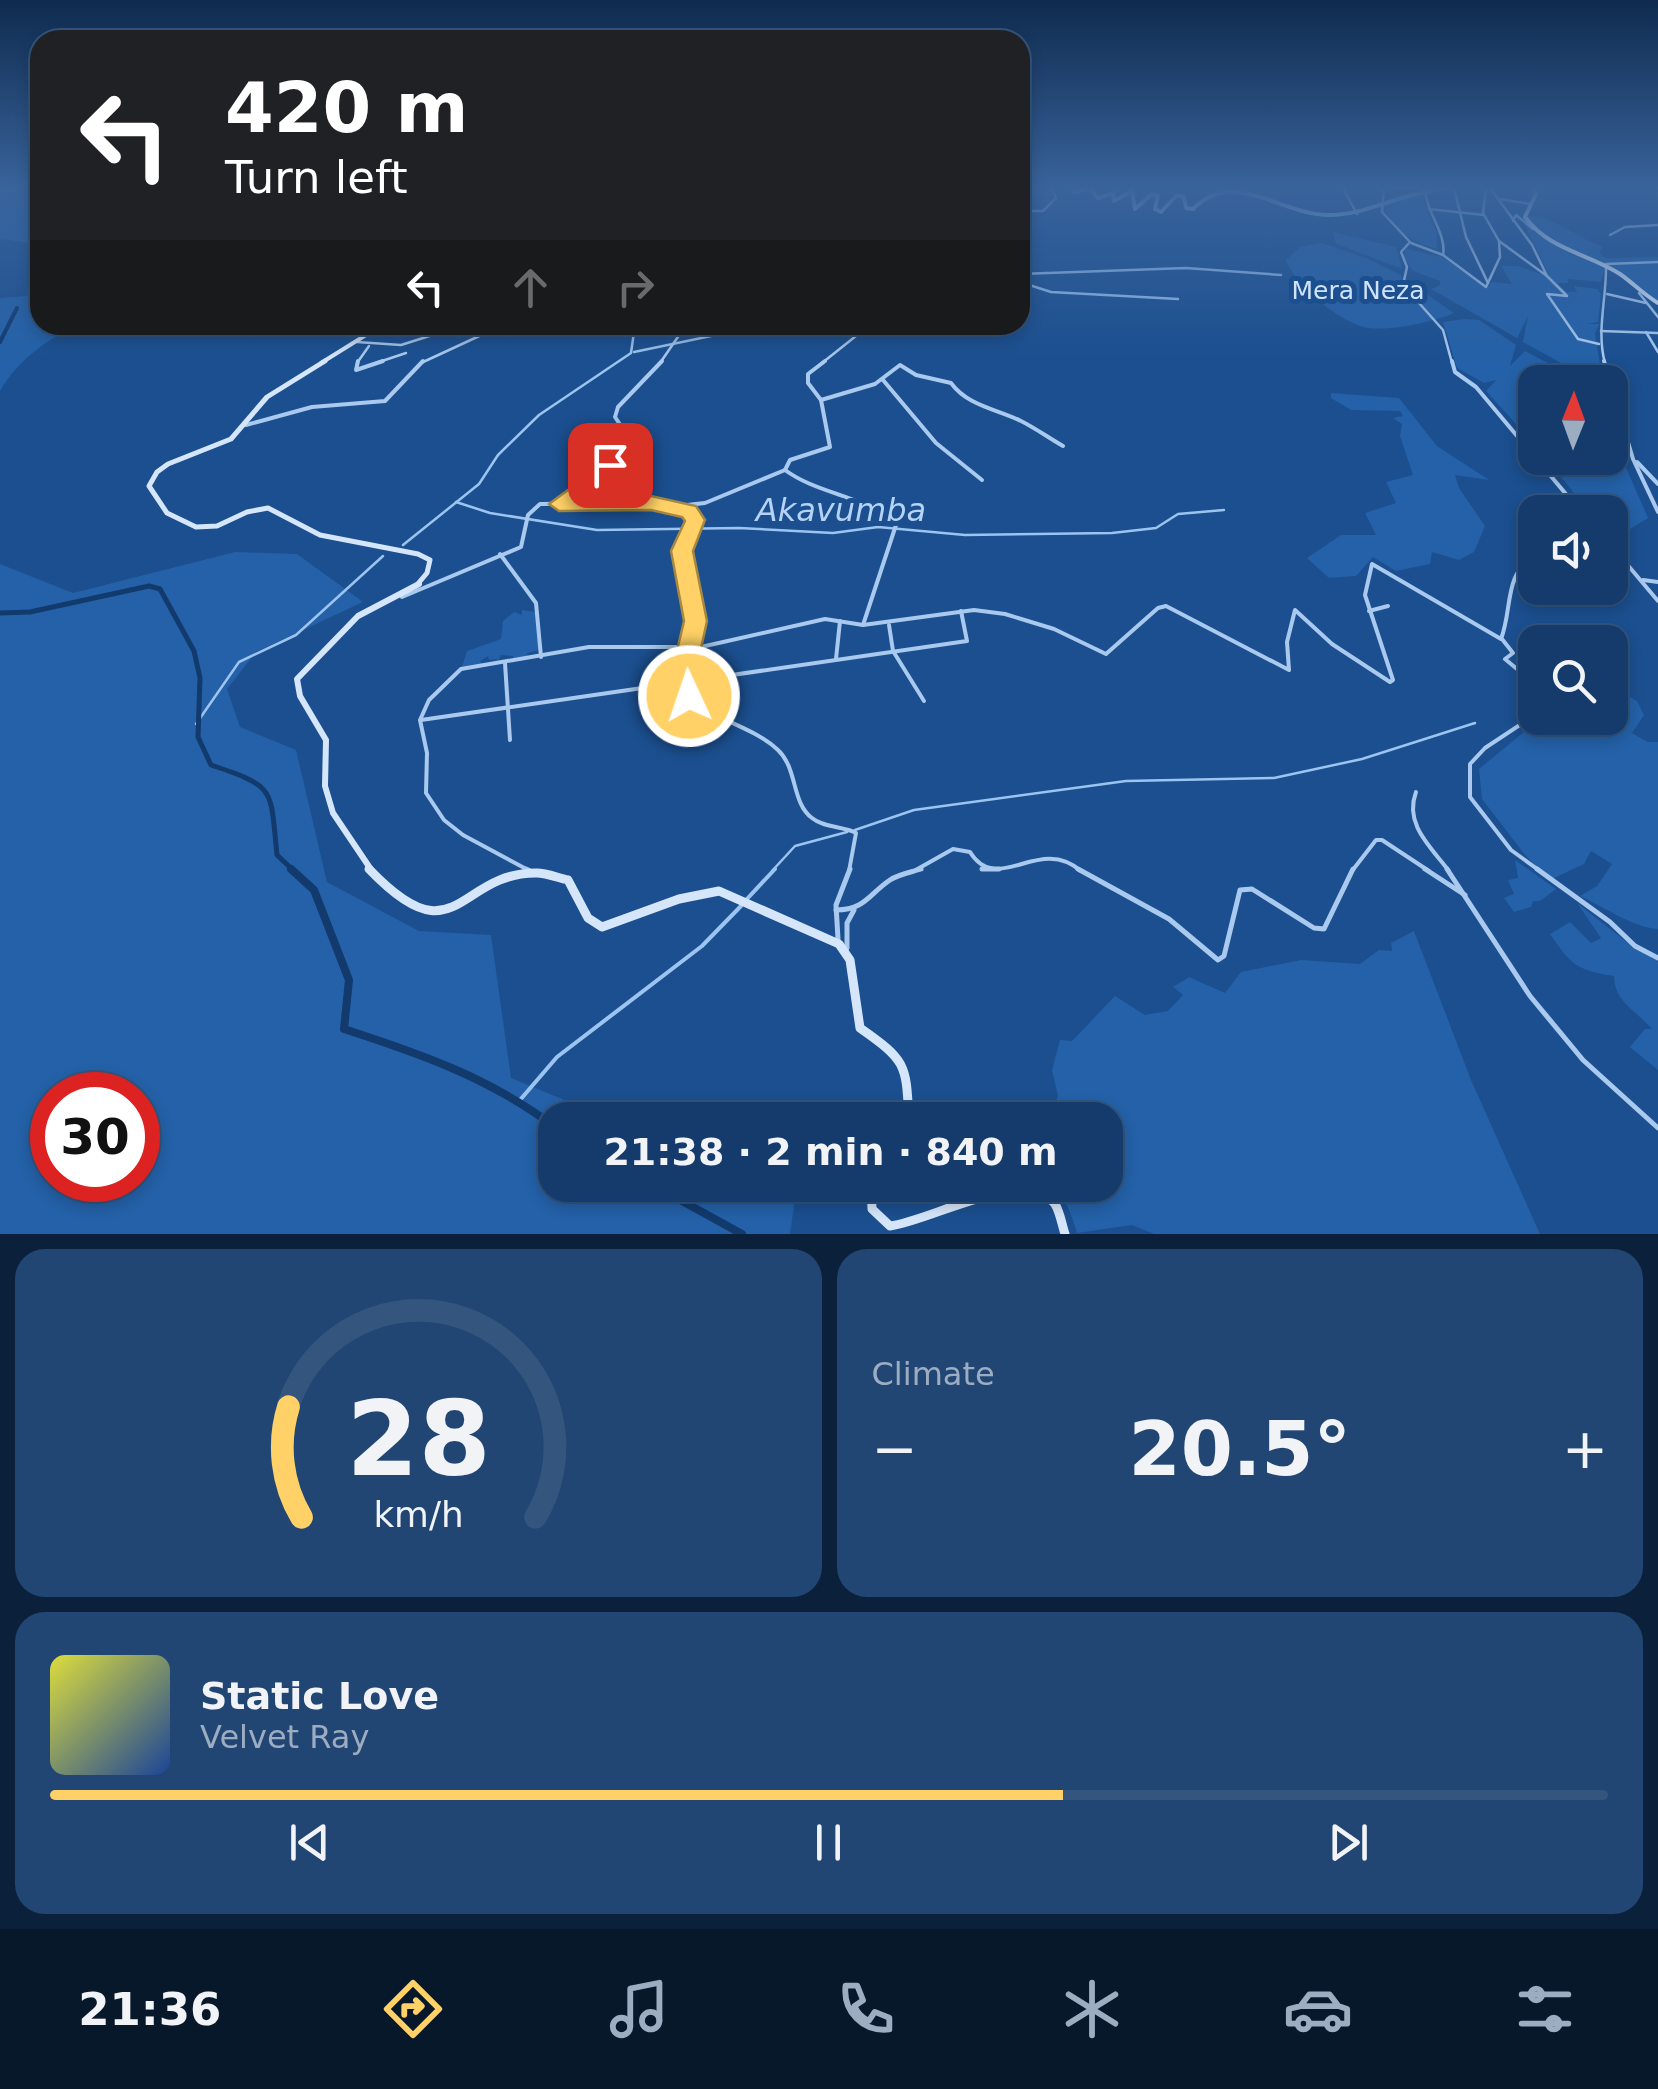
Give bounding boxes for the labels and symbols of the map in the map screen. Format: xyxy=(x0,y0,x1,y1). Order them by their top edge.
park label: Mera Neza xyxy=(1291,276,1425,305)
north arrow xyxy=(1518,365,1628,475)
pin xyxy=(568,423,653,508)
water label: Akavumba xyxy=(754,491,926,529)
position arrow xyxy=(637,644,741,748)
speed limit sign: 30 xyxy=(30,1072,160,1202)

